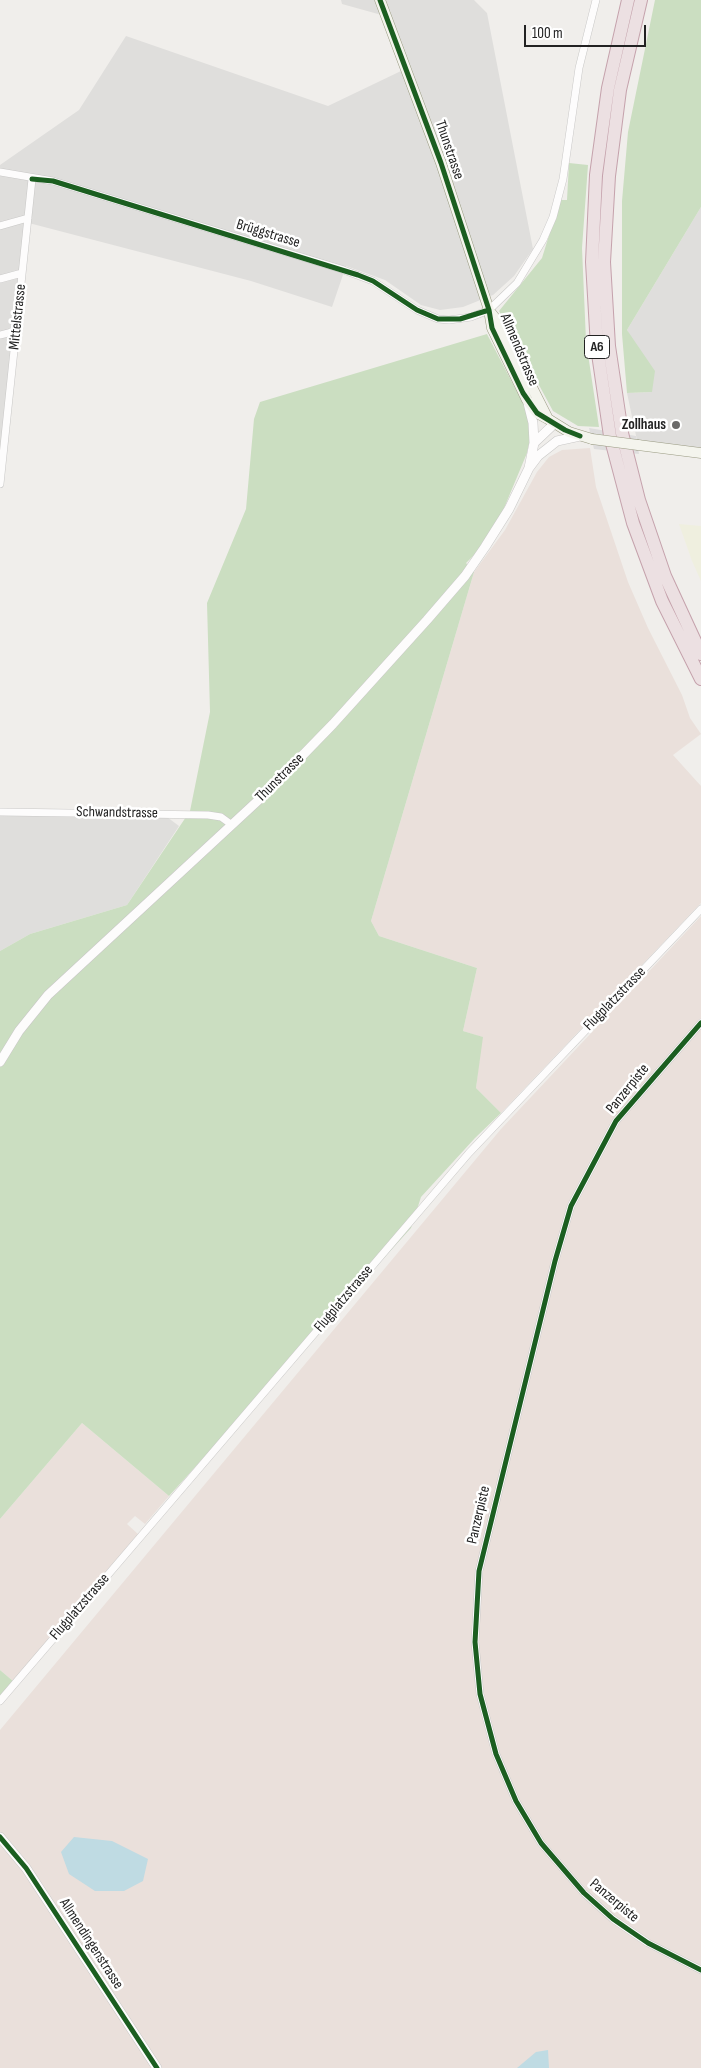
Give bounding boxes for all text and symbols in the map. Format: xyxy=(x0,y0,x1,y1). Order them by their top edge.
scale bar xyxy=(526,15,648,47)
text: 100 m xyxy=(532,24,563,43)
street label: Thunstrasse xyxy=(430,118,468,182)
street label: Brüggstrasse xyxy=(234,216,302,252)
street label: Mittelstrasse xyxy=(6,283,30,351)
street label: Allmendstrasse xyxy=(496,311,542,389)
road number: A6 xyxy=(584,336,610,358)
place label: Zollhaus xyxy=(622,416,666,434)
marker: Zollhaus xyxy=(670,419,682,431)
street label: Thunstrasse xyxy=(252,750,308,806)
street label: Schwandstrasse xyxy=(76,803,158,823)
street label: Flugplatzstrasse xyxy=(580,963,650,1035)
street label: Panzerpiste xyxy=(603,1061,653,1117)
street label: Flugplatzstrasse xyxy=(311,1262,377,1336)
street label: Panzerpiste xyxy=(464,1484,494,1546)
street label: Flugplatzstrasse xyxy=(46,1570,114,1644)
street label: Panzerpiste xyxy=(586,1875,642,1927)
street label: Allmendingenstrasse xyxy=(55,1895,127,1993)

